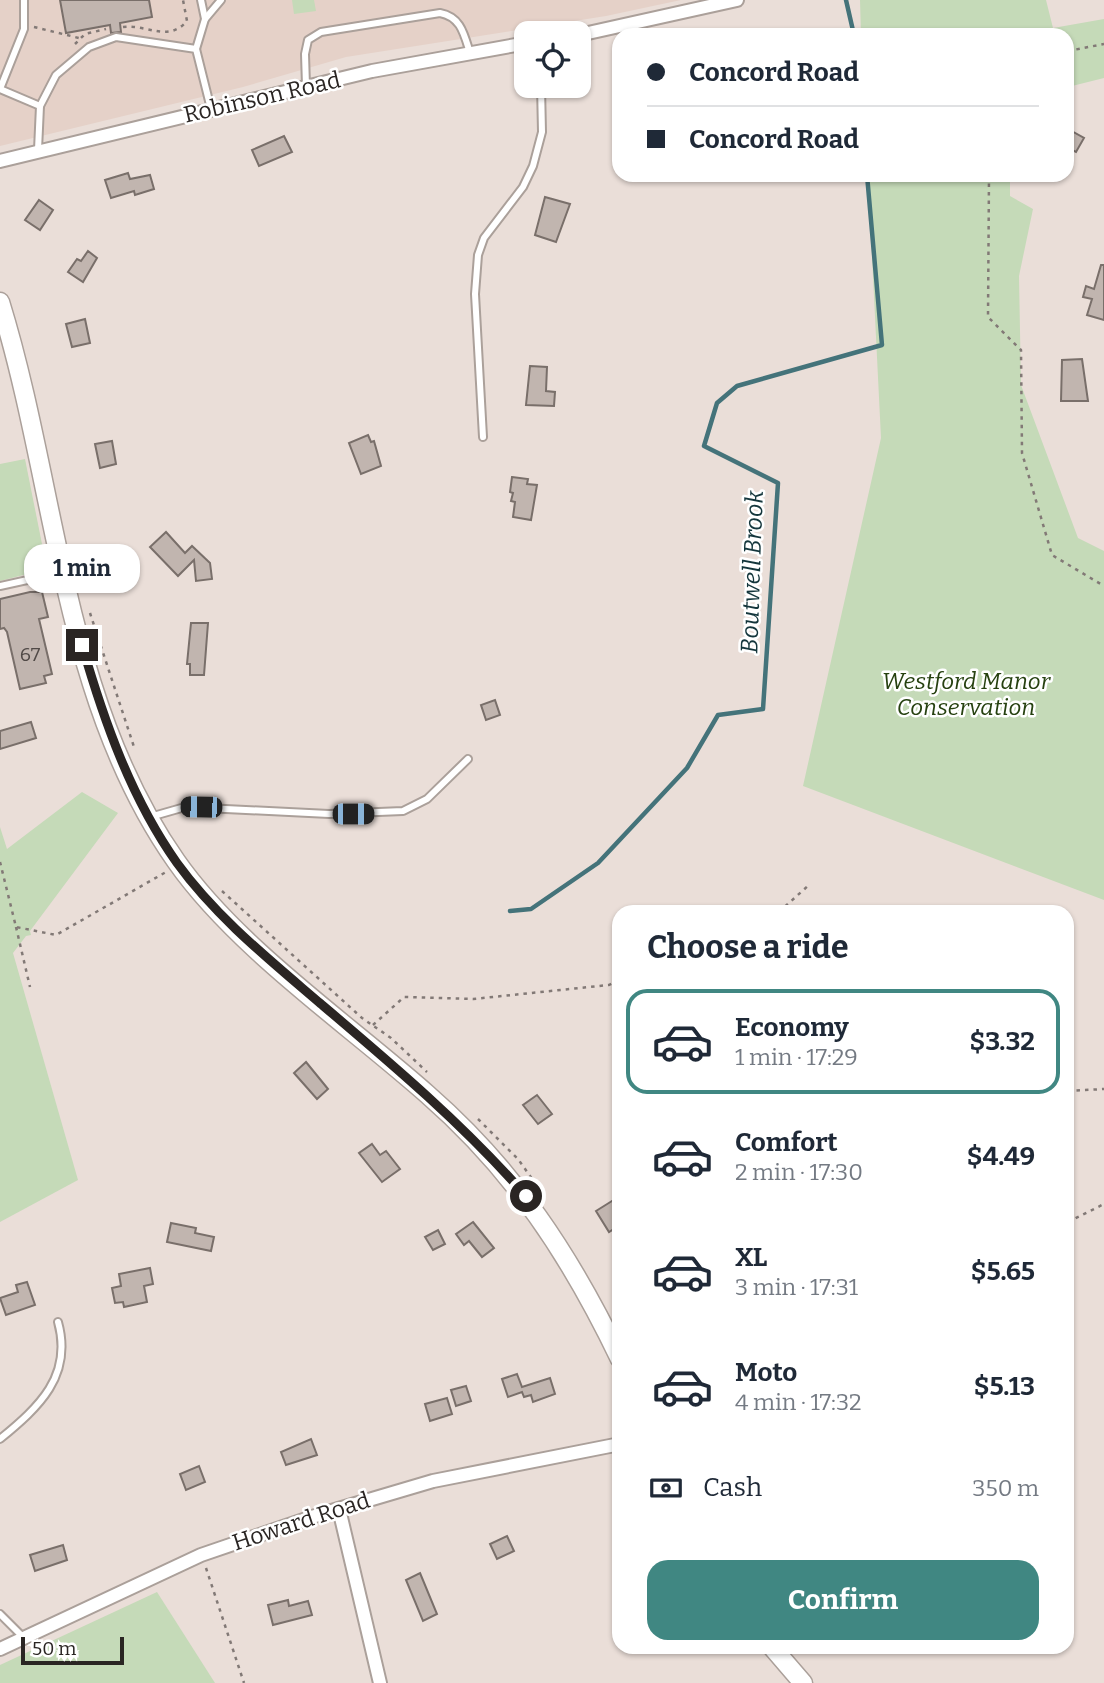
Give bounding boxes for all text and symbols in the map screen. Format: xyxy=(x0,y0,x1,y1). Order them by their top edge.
map controls xyxy=(514,21,591,98)
button: locate xyxy=(514,21,591,98)
text: Concord Road xyxy=(689,57,859,88)
street label: Robinson Road xyxy=(181,65,343,129)
text: Concord Road xyxy=(689,124,859,155)
water label: Boutwell Brook xyxy=(735,489,769,654)
callout: 1 min xyxy=(24,544,140,592)
text: 1 min xyxy=(53,554,111,582)
route end xyxy=(66,629,98,661)
house number: 67 xyxy=(20,643,41,666)
park label: Westford Manor Conservation xyxy=(882,667,1052,721)
car xyxy=(180,796,223,818)
car xyxy=(333,804,375,825)
text: Choose a ride xyxy=(647,928,848,966)
icon: car xyxy=(651,1010,714,1073)
text: Economy xyxy=(735,1012,849,1043)
text: $3.32 xyxy=(970,1026,1035,1057)
text: 1 min · 17:29 xyxy=(735,1043,858,1071)
icon: car xyxy=(651,1125,714,1188)
text: Comfort xyxy=(735,1127,838,1158)
text: $4.49 xyxy=(967,1141,1035,1172)
text: 2 min · 17:30 xyxy=(735,1158,863,1186)
route start xyxy=(510,1180,542,1212)
icon: car xyxy=(651,1240,714,1303)
text: XL xyxy=(735,1242,767,1273)
text: $5.65 xyxy=(971,1256,1035,1287)
text: 3 min · 17:31 xyxy=(735,1273,858,1301)
icon: car xyxy=(651,1355,714,1418)
text: Moto xyxy=(735,1357,797,1388)
text: $5.13 xyxy=(974,1371,1035,1402)
text: 4 min · 17:32 xyxy=(735,1388,862,1416)
icon: cash xyxy=(647,1469,685,1507)
text: Cash xyxy=(703,1472,762,1503)
text: 350 m xyxy=(972,1474,1039,1502)
street label: Howard Road xyxy=(229,1485,374,1556)
button: Confirm xyxy=(647,1560,1039,1640)
scale bar xyxy=(21,1634,124,1666)
text: 50 m xyxy=(32,1637,76,1660)

